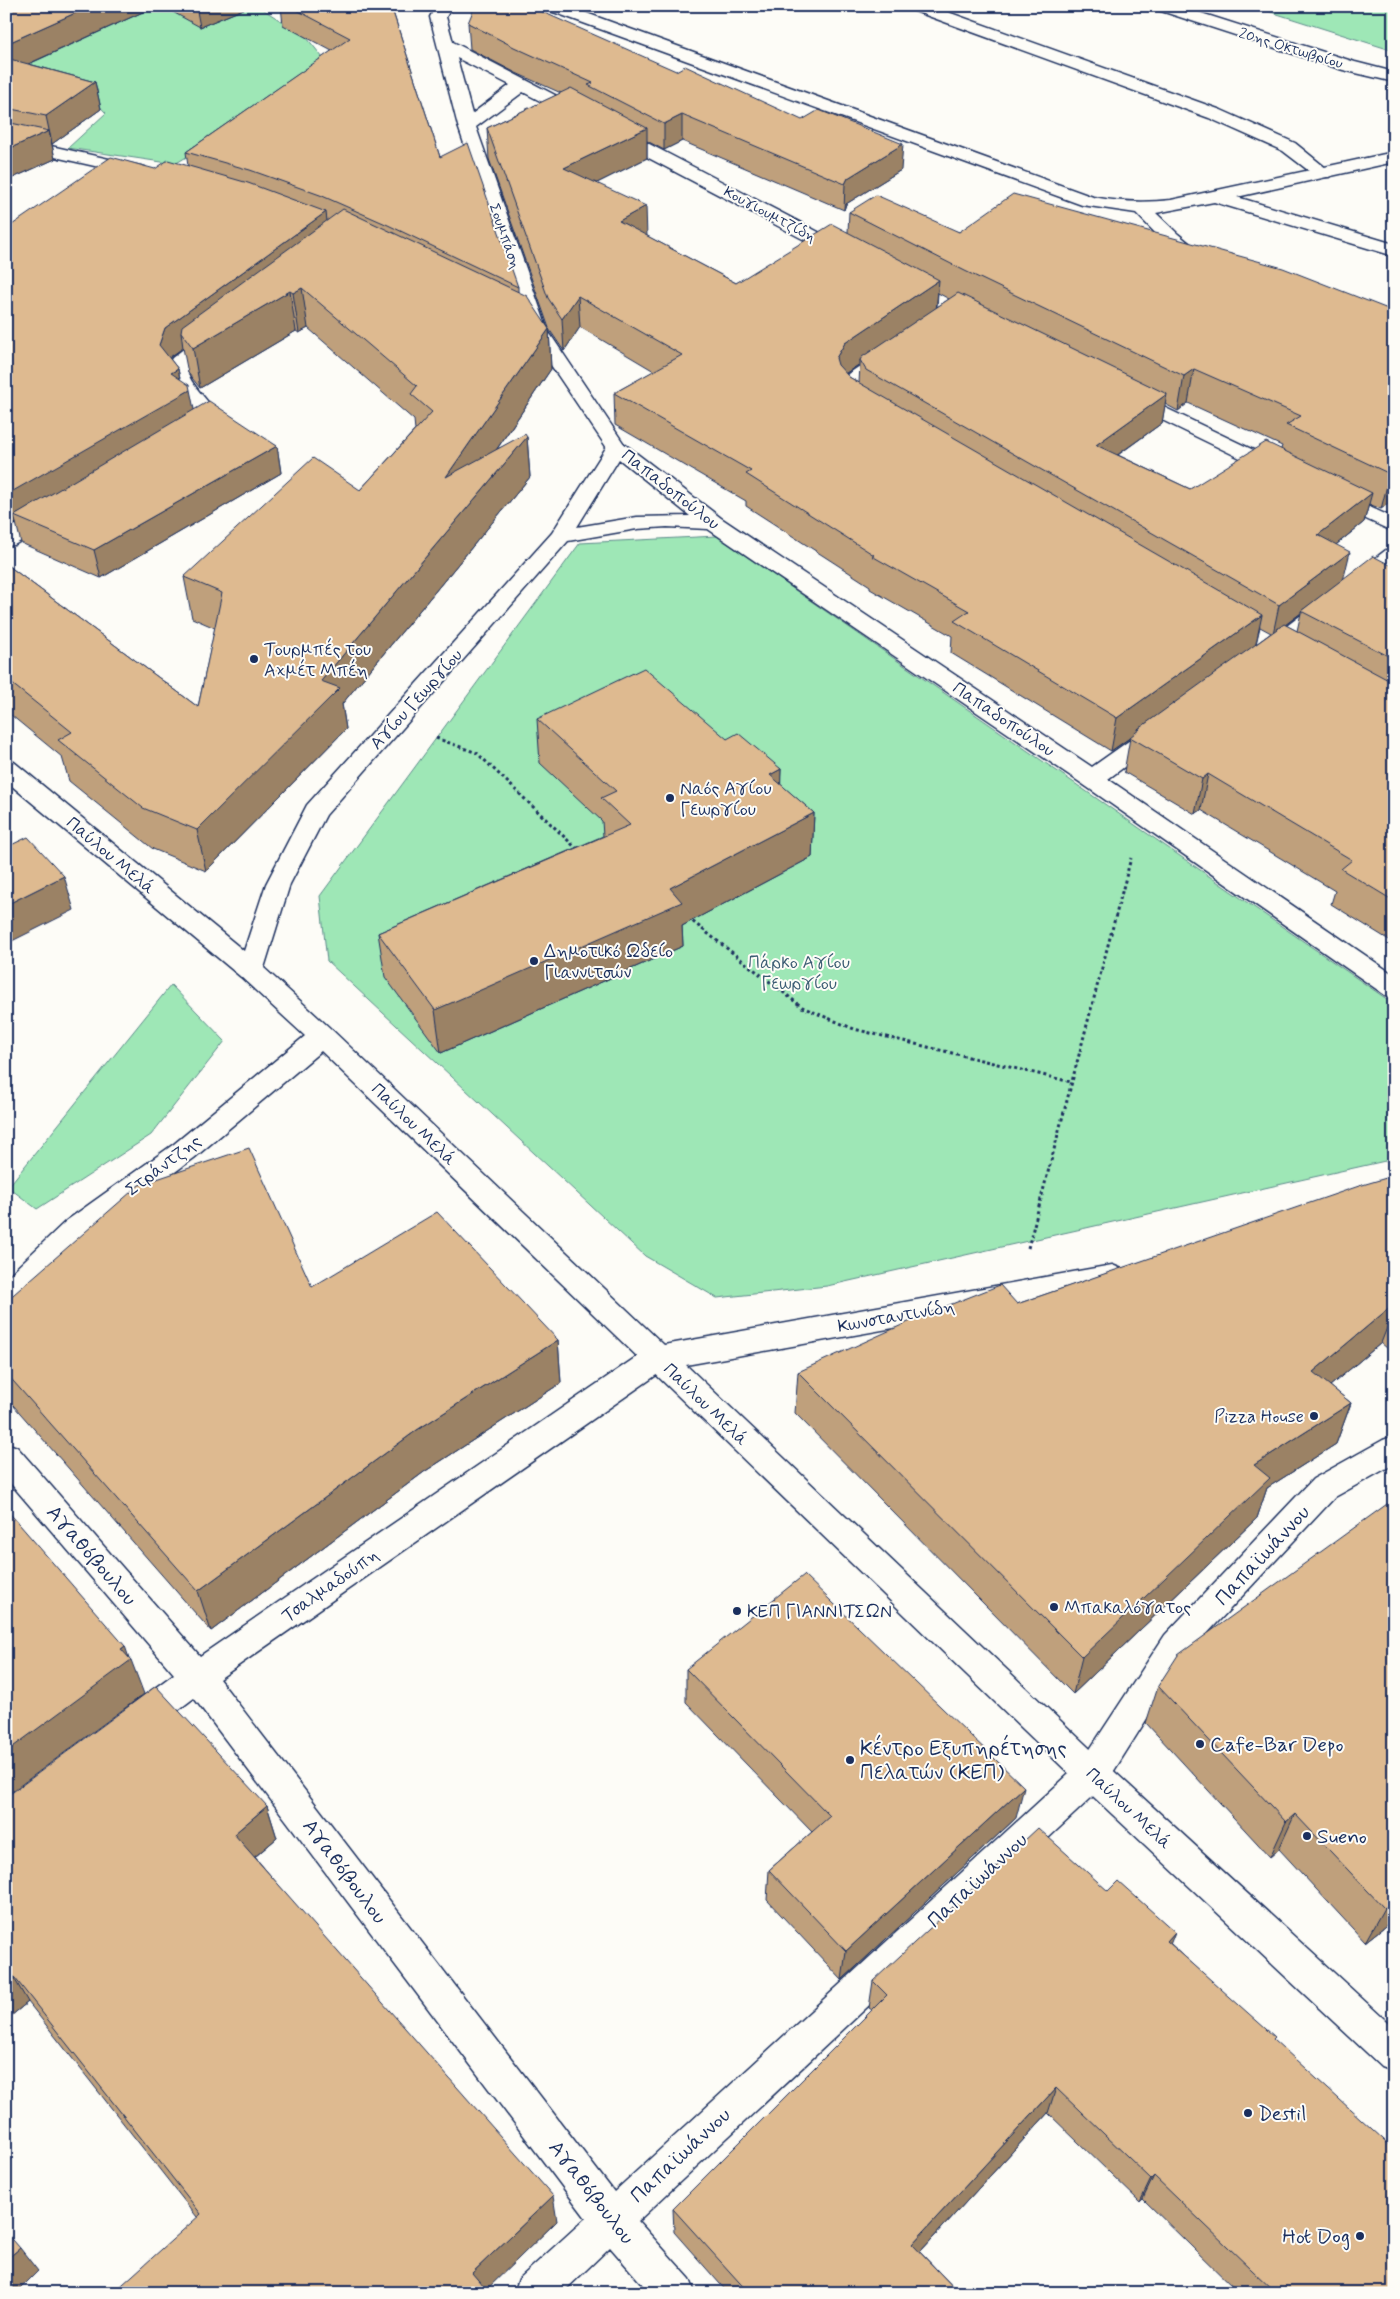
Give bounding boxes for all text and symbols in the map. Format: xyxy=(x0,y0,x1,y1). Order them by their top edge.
street label: 20ης Οκτωβρίου xyxy=(1236,24,1345,74)
street label: Κουγιουμτζίδη xyxy=(720,182,819,248)
street label: Σουμπάση xyxy=(484,201,525,272)
street label: Παπαδοπούλου xyxy=(616,444,725,536)
place label: Τουρμπές του Αχμέτ Μπέη xyxy=(264,637,371,683)
street label: Αγίου Γεωργίου xyxy=(365,644,469,755)
marker: Τουρμπές του Αχμέτ Μπέη xyxy=(248,653,260,665)
street label: Παπαδοπούλου xyxy=(948,677,1059,763)
place label: Ναός Αγίου Γεωργίου xyxy=(680,777,772,822)
marker: Ναός Αγίου Γεωργίου xyxy=(664,792,676,804)
street label: Παύλου Μελά xyxy=(61,811,160,900)
place label: Δημοτικό Ωδείο Γιαννιτσών xyxy=(544,940,673,985)
park label: Πάρκο Αγίου Γεωργίου xyxy=(748,951,850,996)
marker: Δημοτικό Ωδείο Γιαννιτσών xyxy=(528,955,540,967)
street label: Παύλου Μελά xyxy=(366,1078,461,1171)
street label: Στράντζης xyxy=(121,1129,206,1202)
street label: Κωνσταντινίδη xyxy=(836,1295,957,1339)
street label: Παύλου Μελά xyxy=(658,1358,753,1451)
place label: Pizza House xyxy=(1214,1405,1304,1429)
marker: Pizza House xyxy=(1308,1410,1320,1422)
street label: Αγαθόβουλου xyxy=(40,1499,143,1612)
street label: Παπαϊωάννου xyxy=(1209,1499,1317,1612)
street label: Τσαλμαδούπη xyxy=(277,1543,384,1628)
place label: Μπακαλόγατος xyxy=(1064,1596,1191,1620)
place label: ΚΕΠ ΓΙΑΝΝΙΤΣΩΝ xyxy=(747,1600,892,1624)
marker: Μπακαλόγατος xyxy=(1048,1601,1060,1613)
marker: ΚΕΠ ΓΙΑΝΝΙΤΣΩΝ xyxy=(731,1605,743,1617)
place label: Cafe-Bar Depo xyxy=(1210,1731,1344,1759)
place label: Κέντρο Εξυπηρέτησης Πελατών (ΚΕΠ) xyxy=(860,1734,1067,1787)
marker: Cafe-Bar Depo xyxy=(1194,1738,1206,1750)
marker: Κέντρο Εξυπηρέτησης Πελατών (ΚΕΠ) xyxy=(844,1754,856,1766)
street label: Παύλου Μελά xyxy=(1080,1763,1176,1855)
street label: Αγαθόβουλου xyxy=(296,1813,393,1930)
place label: Sueno xyxy=(1317,1823,1367,1851)
street label: Παπαϊωάννου xyxy=(921,1827,1034,1935)
marker: Sueno xyxy=(1301,1830,1313,1842)
place label: Destil xyxy=(1258,2100,1306,2128)
street label: Παπαϊωάννου xyxy=(624,2102,737,2210)
marker: Destil xyxy=(1242,2107,1254,2119)
street label: Αγαθόβουλου xyxy=(542,2135,641,2250)
place label: Hot Dog xyxy=(1282,2223,1350,2251)
marker: Hot Dog xyxy=(1354,2230,1366,2242)

